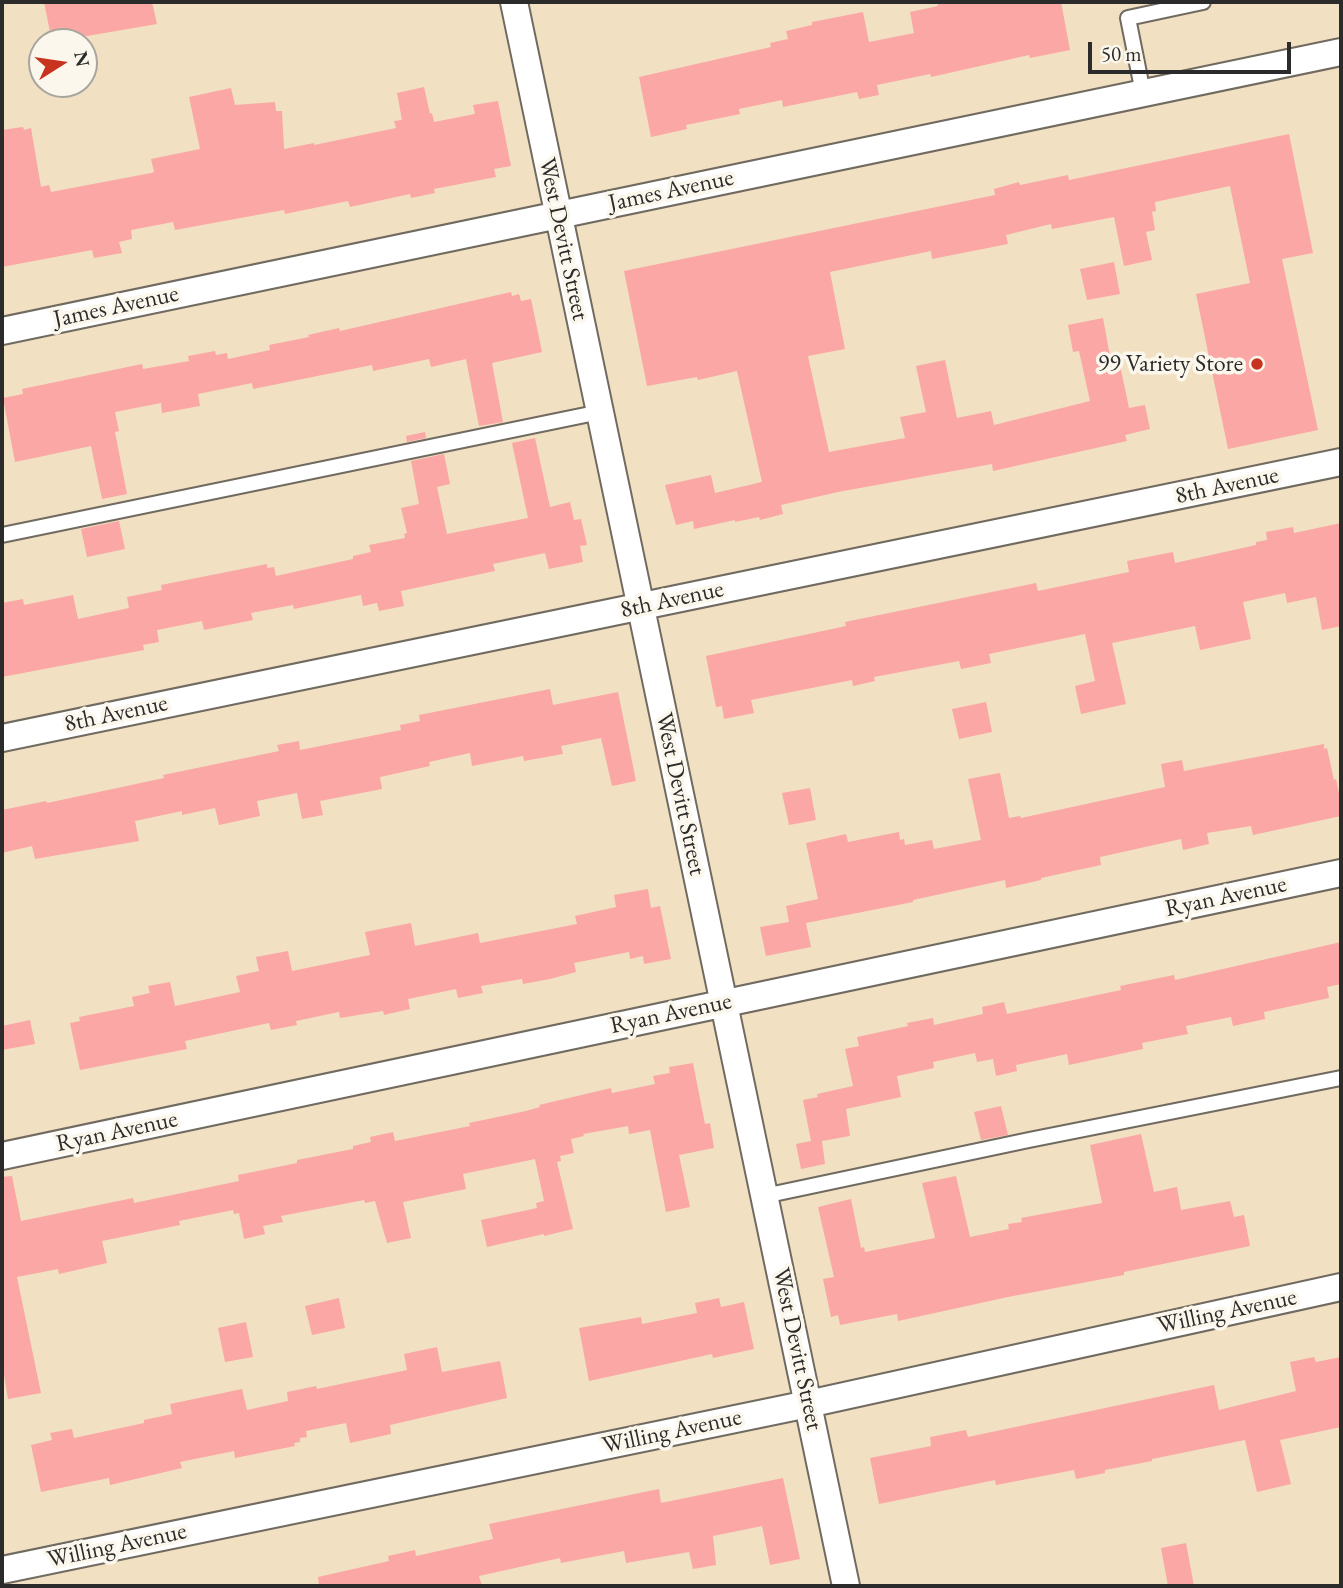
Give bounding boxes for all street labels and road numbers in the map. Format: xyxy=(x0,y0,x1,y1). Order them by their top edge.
street label: West Devitt Street xyxy=(532,155,594,323)
street label: James Avenue xyxy=(606,164,736,218)
street label: James Avenue xyxy=(51,280,181,334)
street label: 8th Avenue xyxy=(1173,461,1281,511)
street label: 8th Avenue xyxy=(618,575,726,625)
street label: 8th Avenue xyxy=(62,689,170,739)
street label: West Devitt Street xyxy=(649,710,711,878)
street label: Ryan Avenue xyxy=(1163,870,1289,924)
street label: Ryan Avenue xyxy=(608,987,734,1041)
street label: Ryan Avenue xyxy=(54,1105,180,1159)
street label: West Devitt Street xyxy=(766,1265,828,1433)
street label: Willing Avenue xyxy=(1155,1283,1299,1341)
street label: Willing Avenue xyxy=(600,1403,744,1461)
street label: Willing Avenue xyxy=(45,1517,189,1575)

